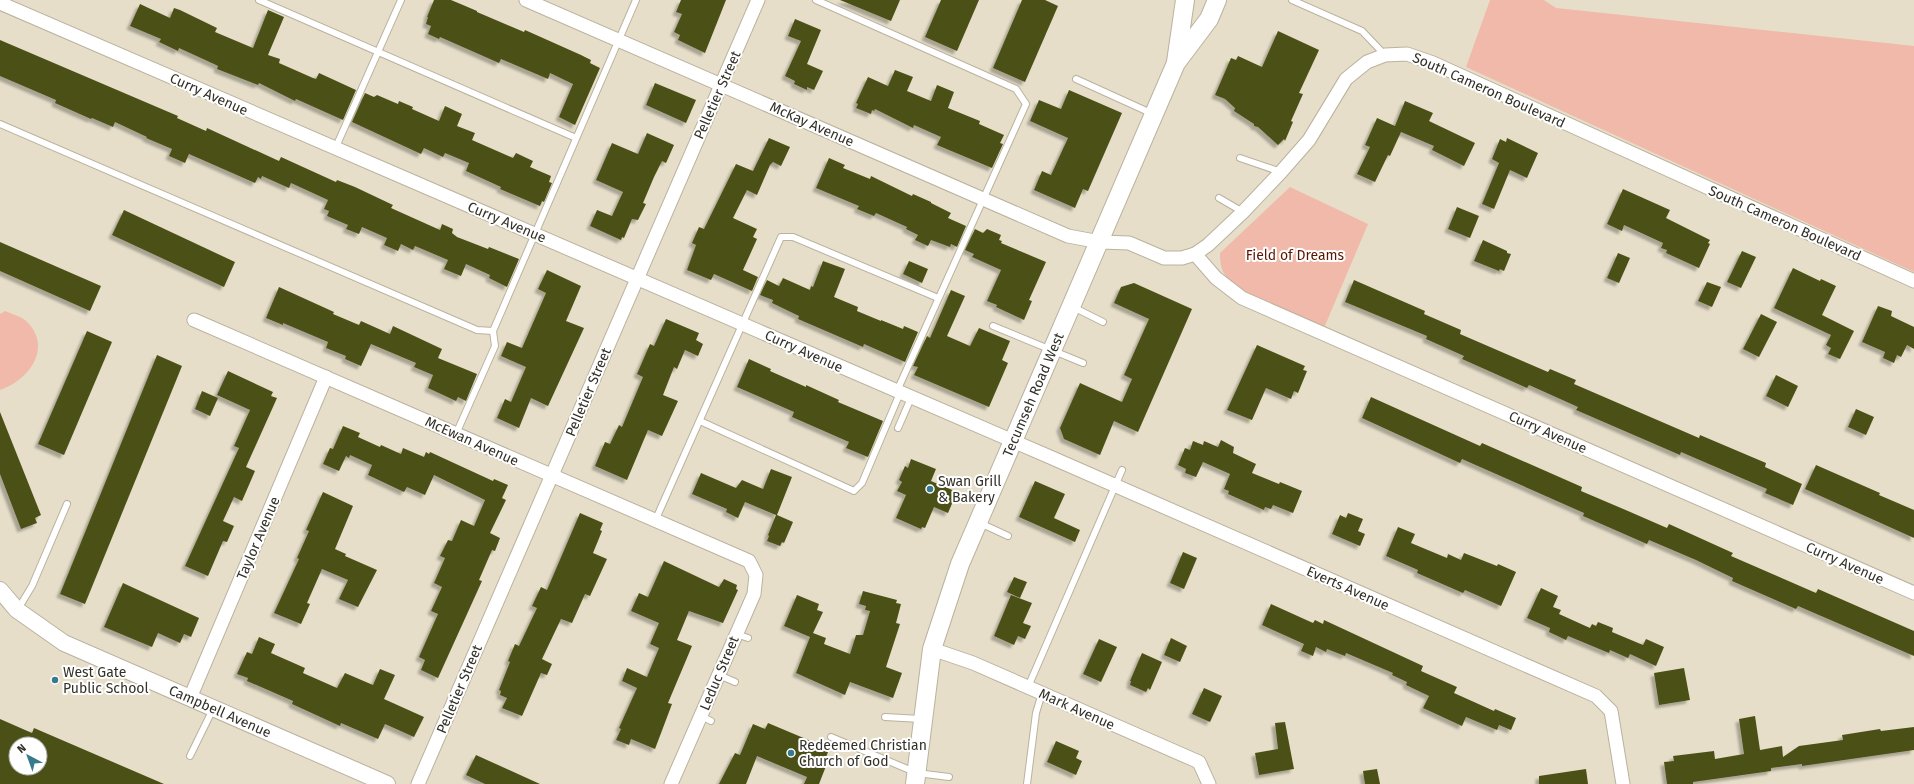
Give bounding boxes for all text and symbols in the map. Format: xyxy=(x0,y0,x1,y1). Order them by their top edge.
street label: Pelletier Street xyxy=(690,48,745,142)
street label: South Cameron Boulevard xyxy=(1410,49,1568,132)
street label: Curry Avenue xyxy=(167,70,250,119)
street label: McKay Avenue xyxy=(767,98,856,151)
street label: South Cameron Boulevard xyxy=(1706,182,1864,265)
street label: Curry Avenue xyxy=(465,198,549,247)
park label: Field of Dreams xyxy=(1246,247,1345,264)
street label: Curry Avenue xyxy=(762,327,845,376)
street label: Tecumseh Road West xyxy=(999,329,1068,460)
street label: Pelletier Street xyxy=(562,344,615,439)
street label: Curry Avenue xyxy=(1506,408,1589,457)
street label: McEwan Avenue xyxy=(422,413,521,470)
place label: Swan Grill & Bakery xyxy=(938,473,1001,506)
marker: Swan Grill & Bakery xyxy=(925,484,935,494)
street label: Taylor Avenue xyxy=(233,494,284,582)
street label: Curry Avenue xyxy=(1803,539,1886,588)
street label: Everts Avenue xyxy=(1304,563,1392,614)
street label: Leduc Street xyxy=(696,633,743,713)
street label: Pelletier Street xyxy=(433,641,486,736)
place label: West Gate Public School xyxy=(63,664,149,697)
marker: West Gate Public School xyxy=(50,675,60,685)
street label: Campbell Avenue xyxy=(166,682,274,741)
street label: Mark Avenue xyxy=(1036,685,1117,734)
north arrow xyxy=(8,736,48,776)
place label: Redeemed Christian Church of God xyxy=(799,737,927,770)
text: N xyxy=(15,742,29,756)
marker: Redeemed Christian Church of God xyxy=(786,748,796,758)

